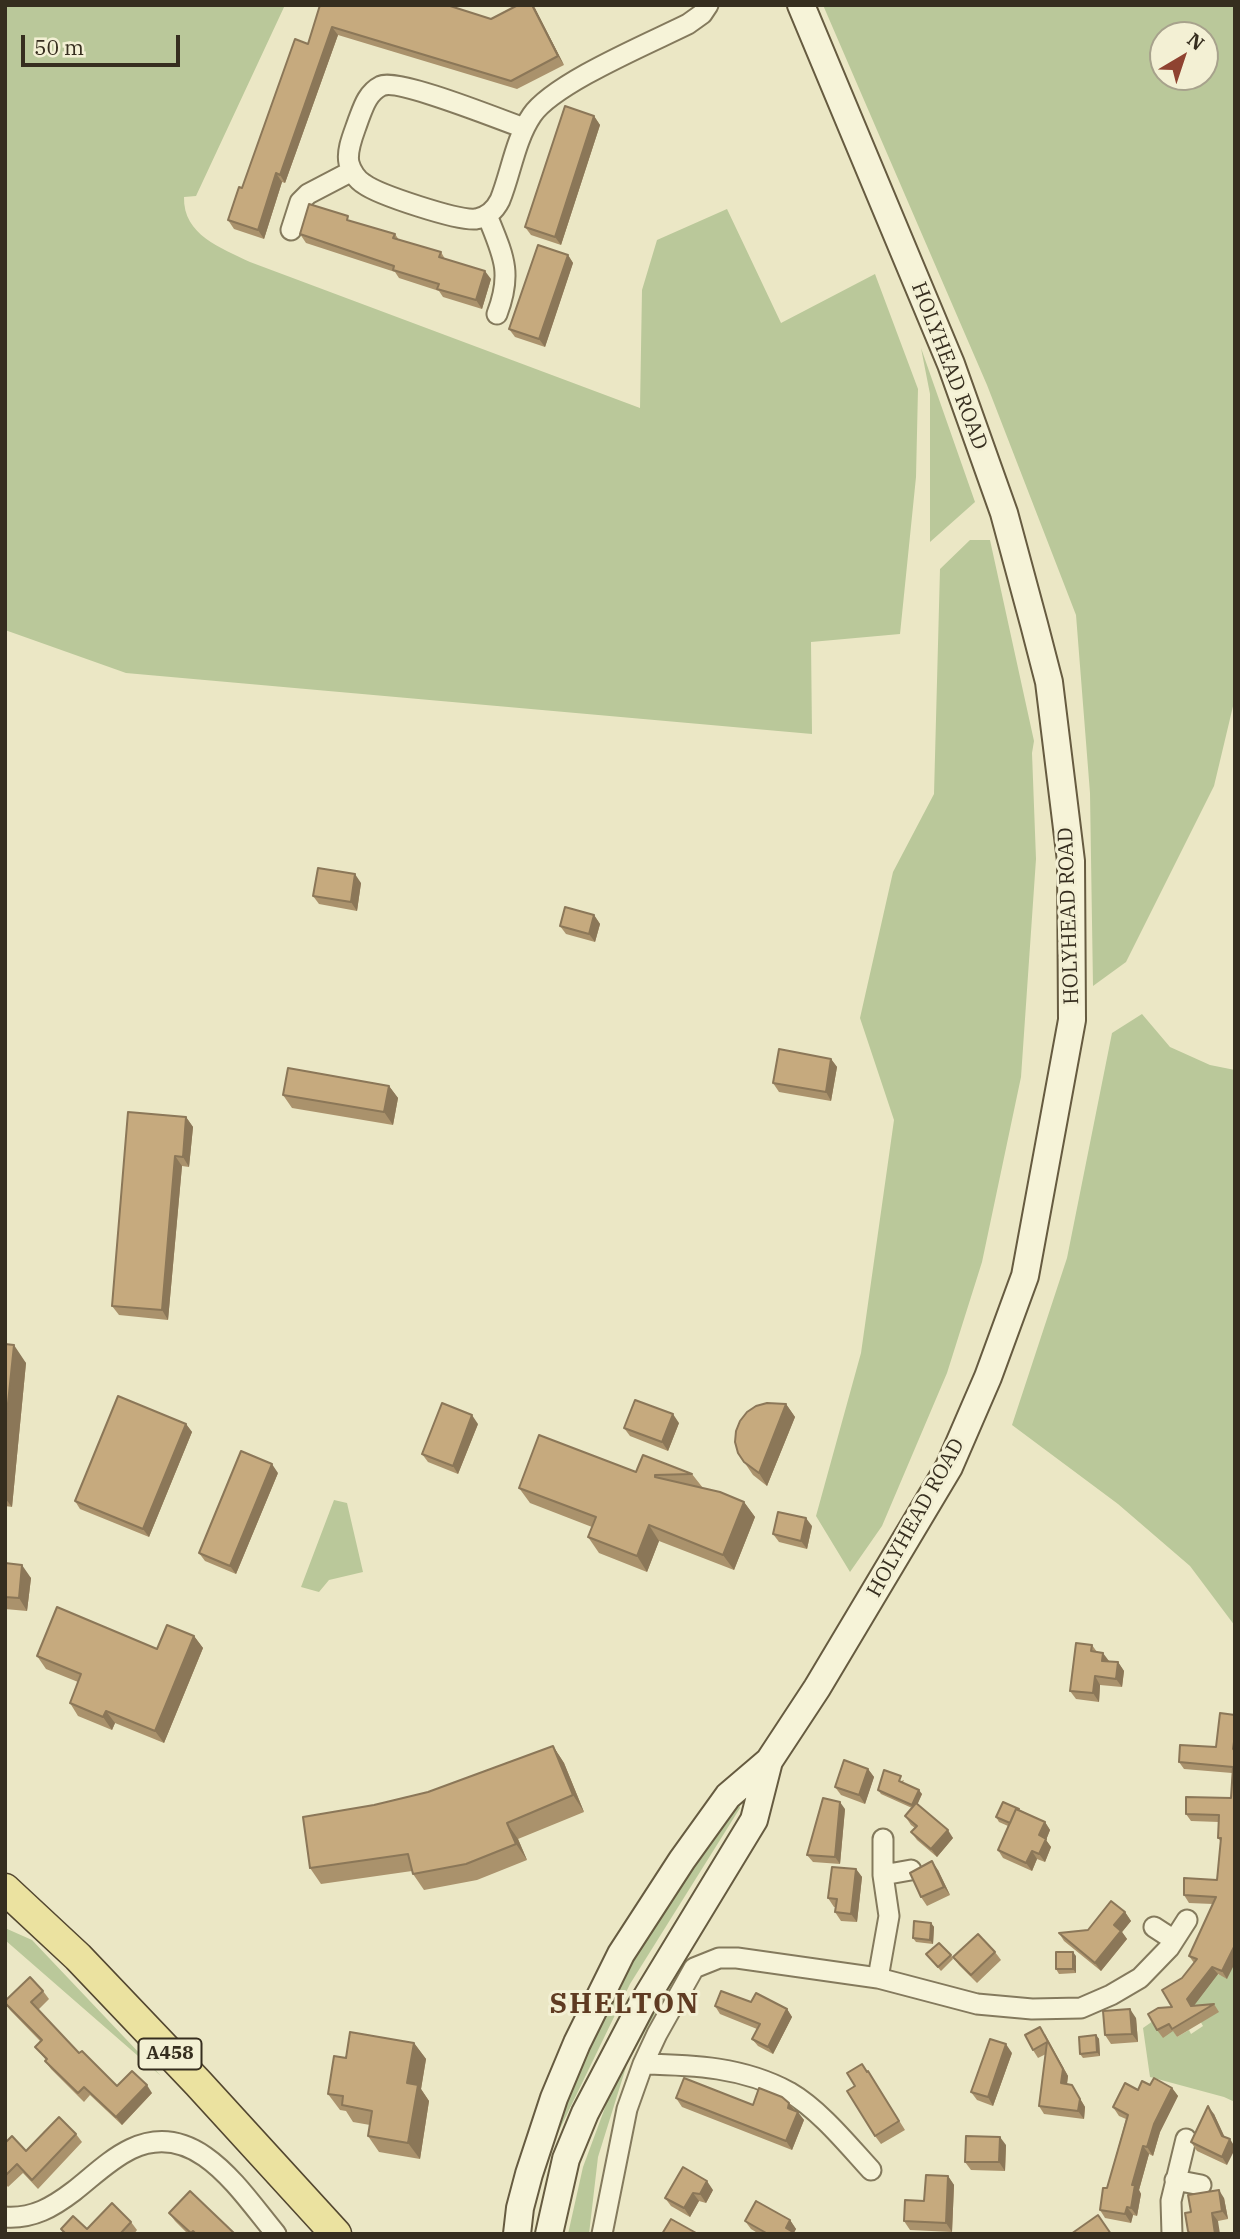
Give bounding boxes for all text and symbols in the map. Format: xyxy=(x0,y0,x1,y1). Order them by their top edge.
scale bar xyxy=(24,21,184,65)
north arrow xyxy=(1149,21,1219,91)
text: N xyxy=(1183,27,1209,55)
text: 50 m xyxy=(34,33,84,61)
street label: HOLYHEAD ROAD xyxy=(905,279,993,453)
street label: HOLYHEAD ROAD xyxy=(1053,827,1085,1005)
street label: HOLYHEAD ROAD xyxy=(862,1434,970,1602)
district label: SHELTON xyxy=(550,1988,700,2022)
road number: A458 xyxy=(138,2038,202,2070)

